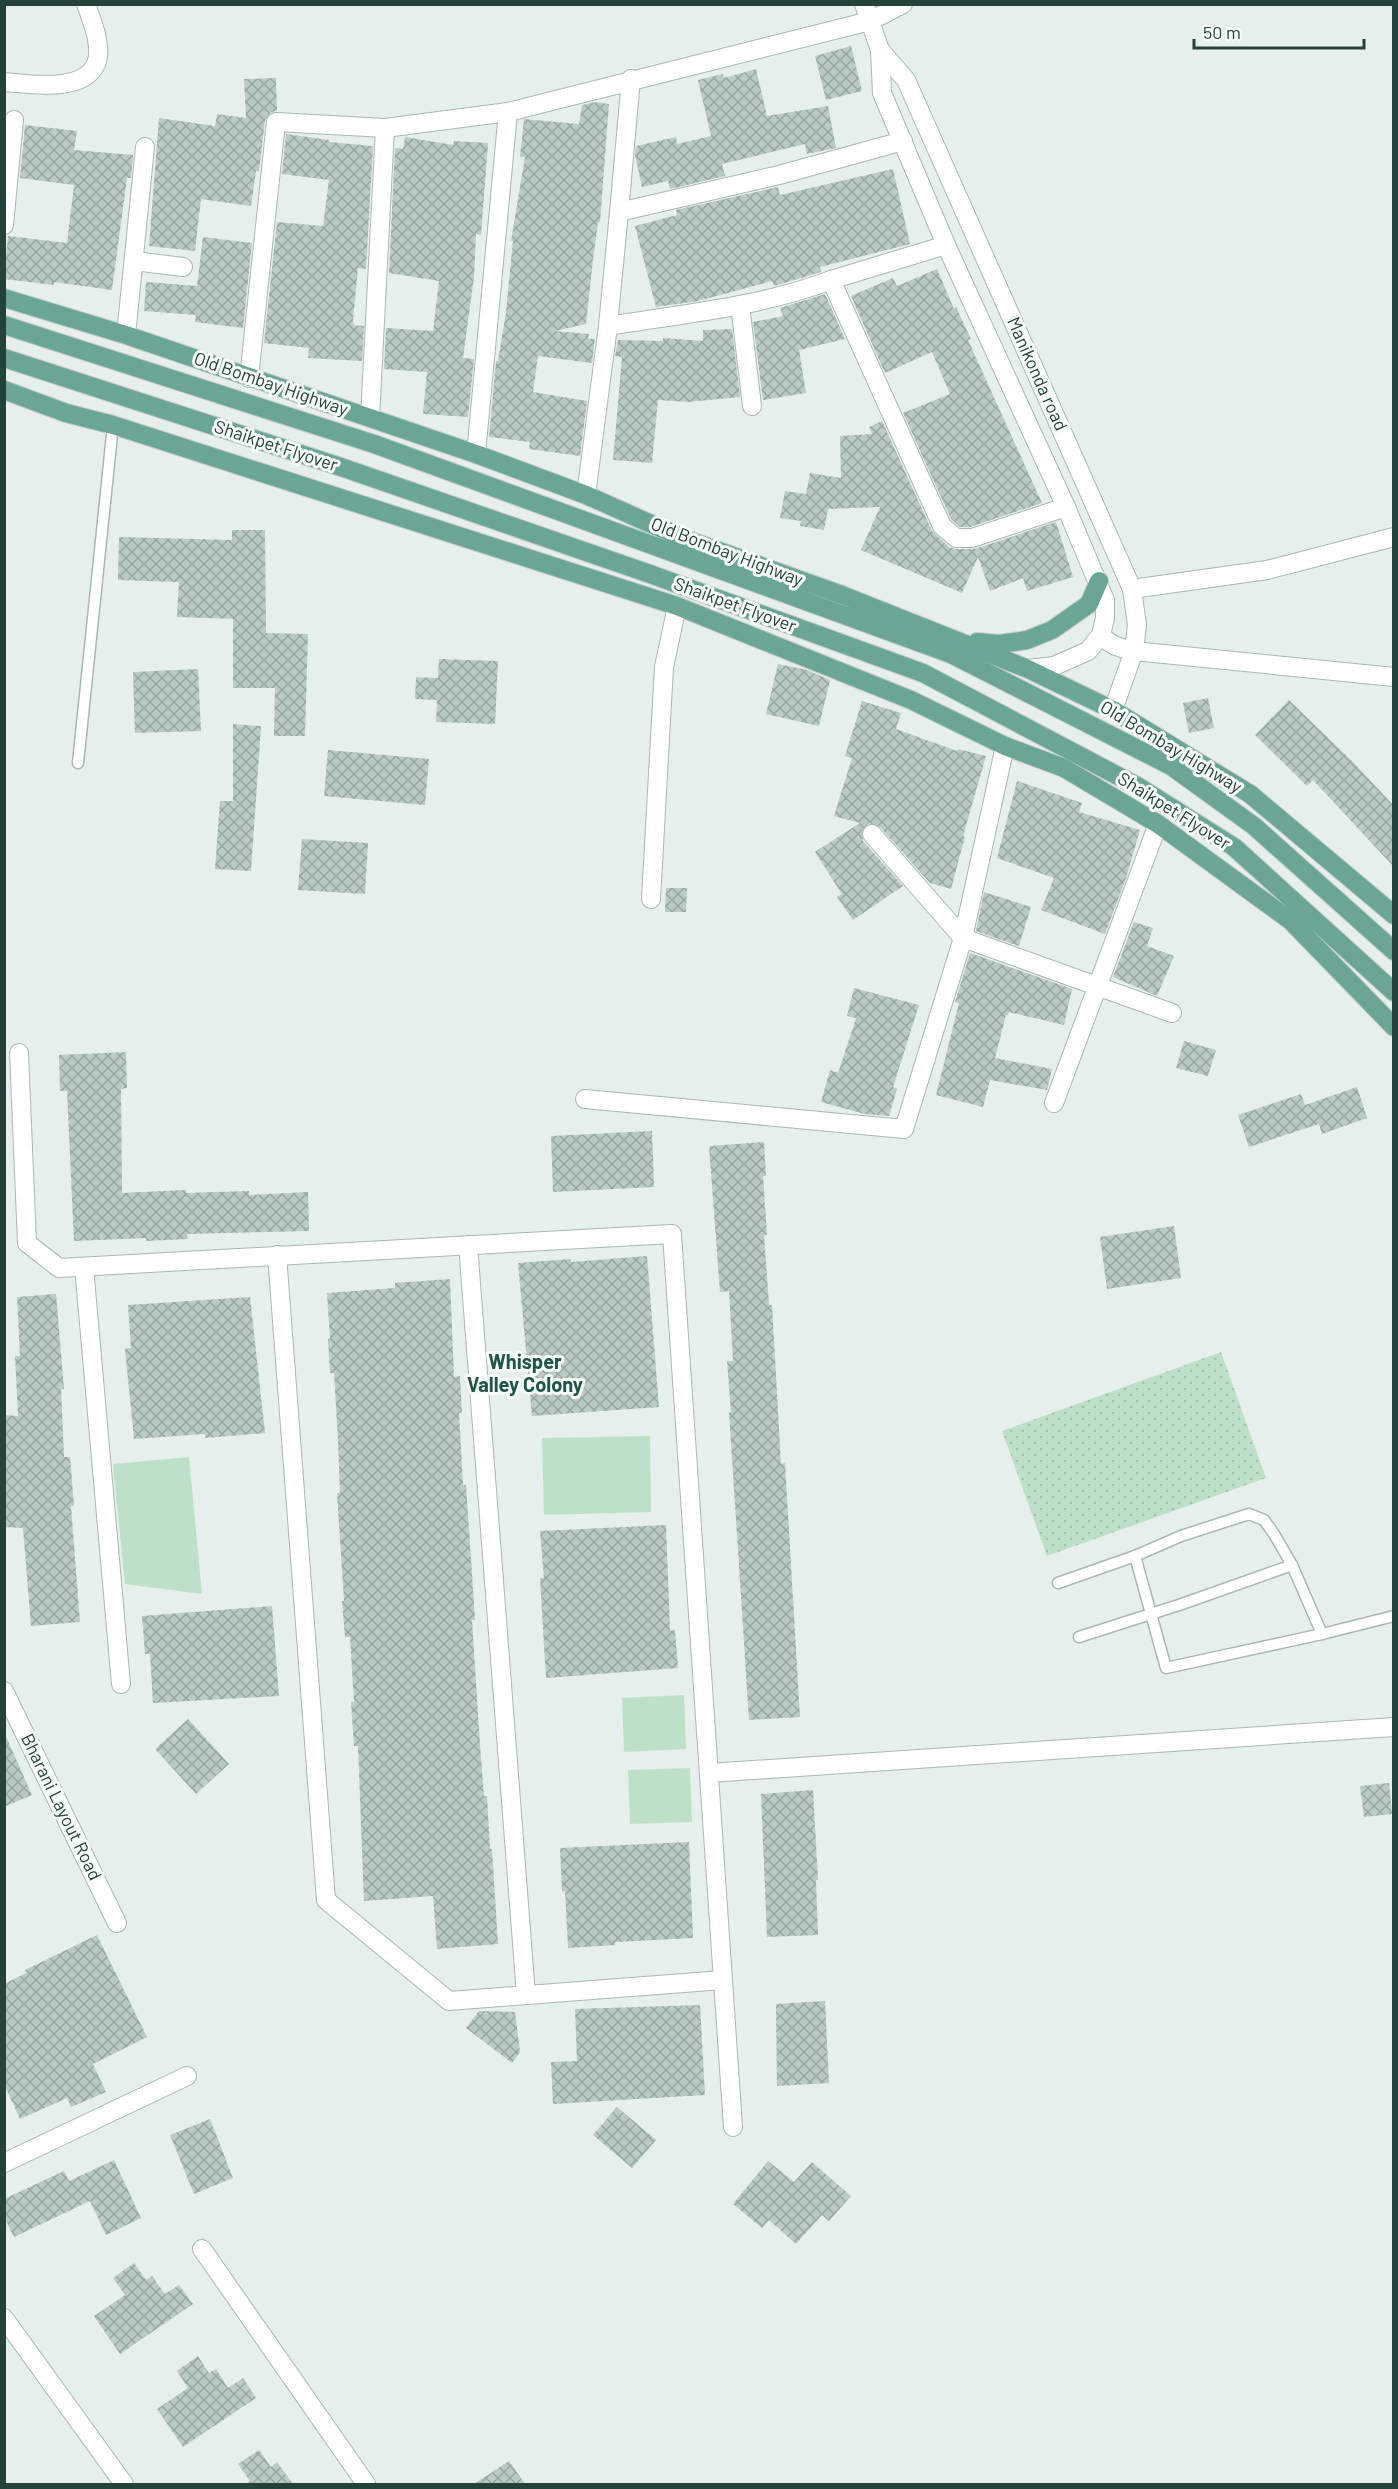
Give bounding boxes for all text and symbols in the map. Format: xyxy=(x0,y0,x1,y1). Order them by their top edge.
scale bar xyxy=(1194,12,1364,50)
text: 50 m xyxy=(1203,21,1241,43)
street label: Manikonda road xyxy=(1003,313,1073,434)
street label: Old Bombay Highway xyxy=(192,346,351,420)
street label: Shaikpet Flyover xyxy=(212,415,341,476)
street label: Old Bombay Highway xyxy=(648,512,807,590)
street label: Shaikpet Flyover xyxy=(671,572,800,637)
street label: Old Bombay Highway xyxy=(1097,695,1246,797)
street label: Shaikpet Flyover xyxy=(1114,767,1235,854)
district label: Whisper Valley Colony xyxy=(467,1349,583,1396)
street label: Bharani Layout Road xyxy=(17,1730,107,1884)

